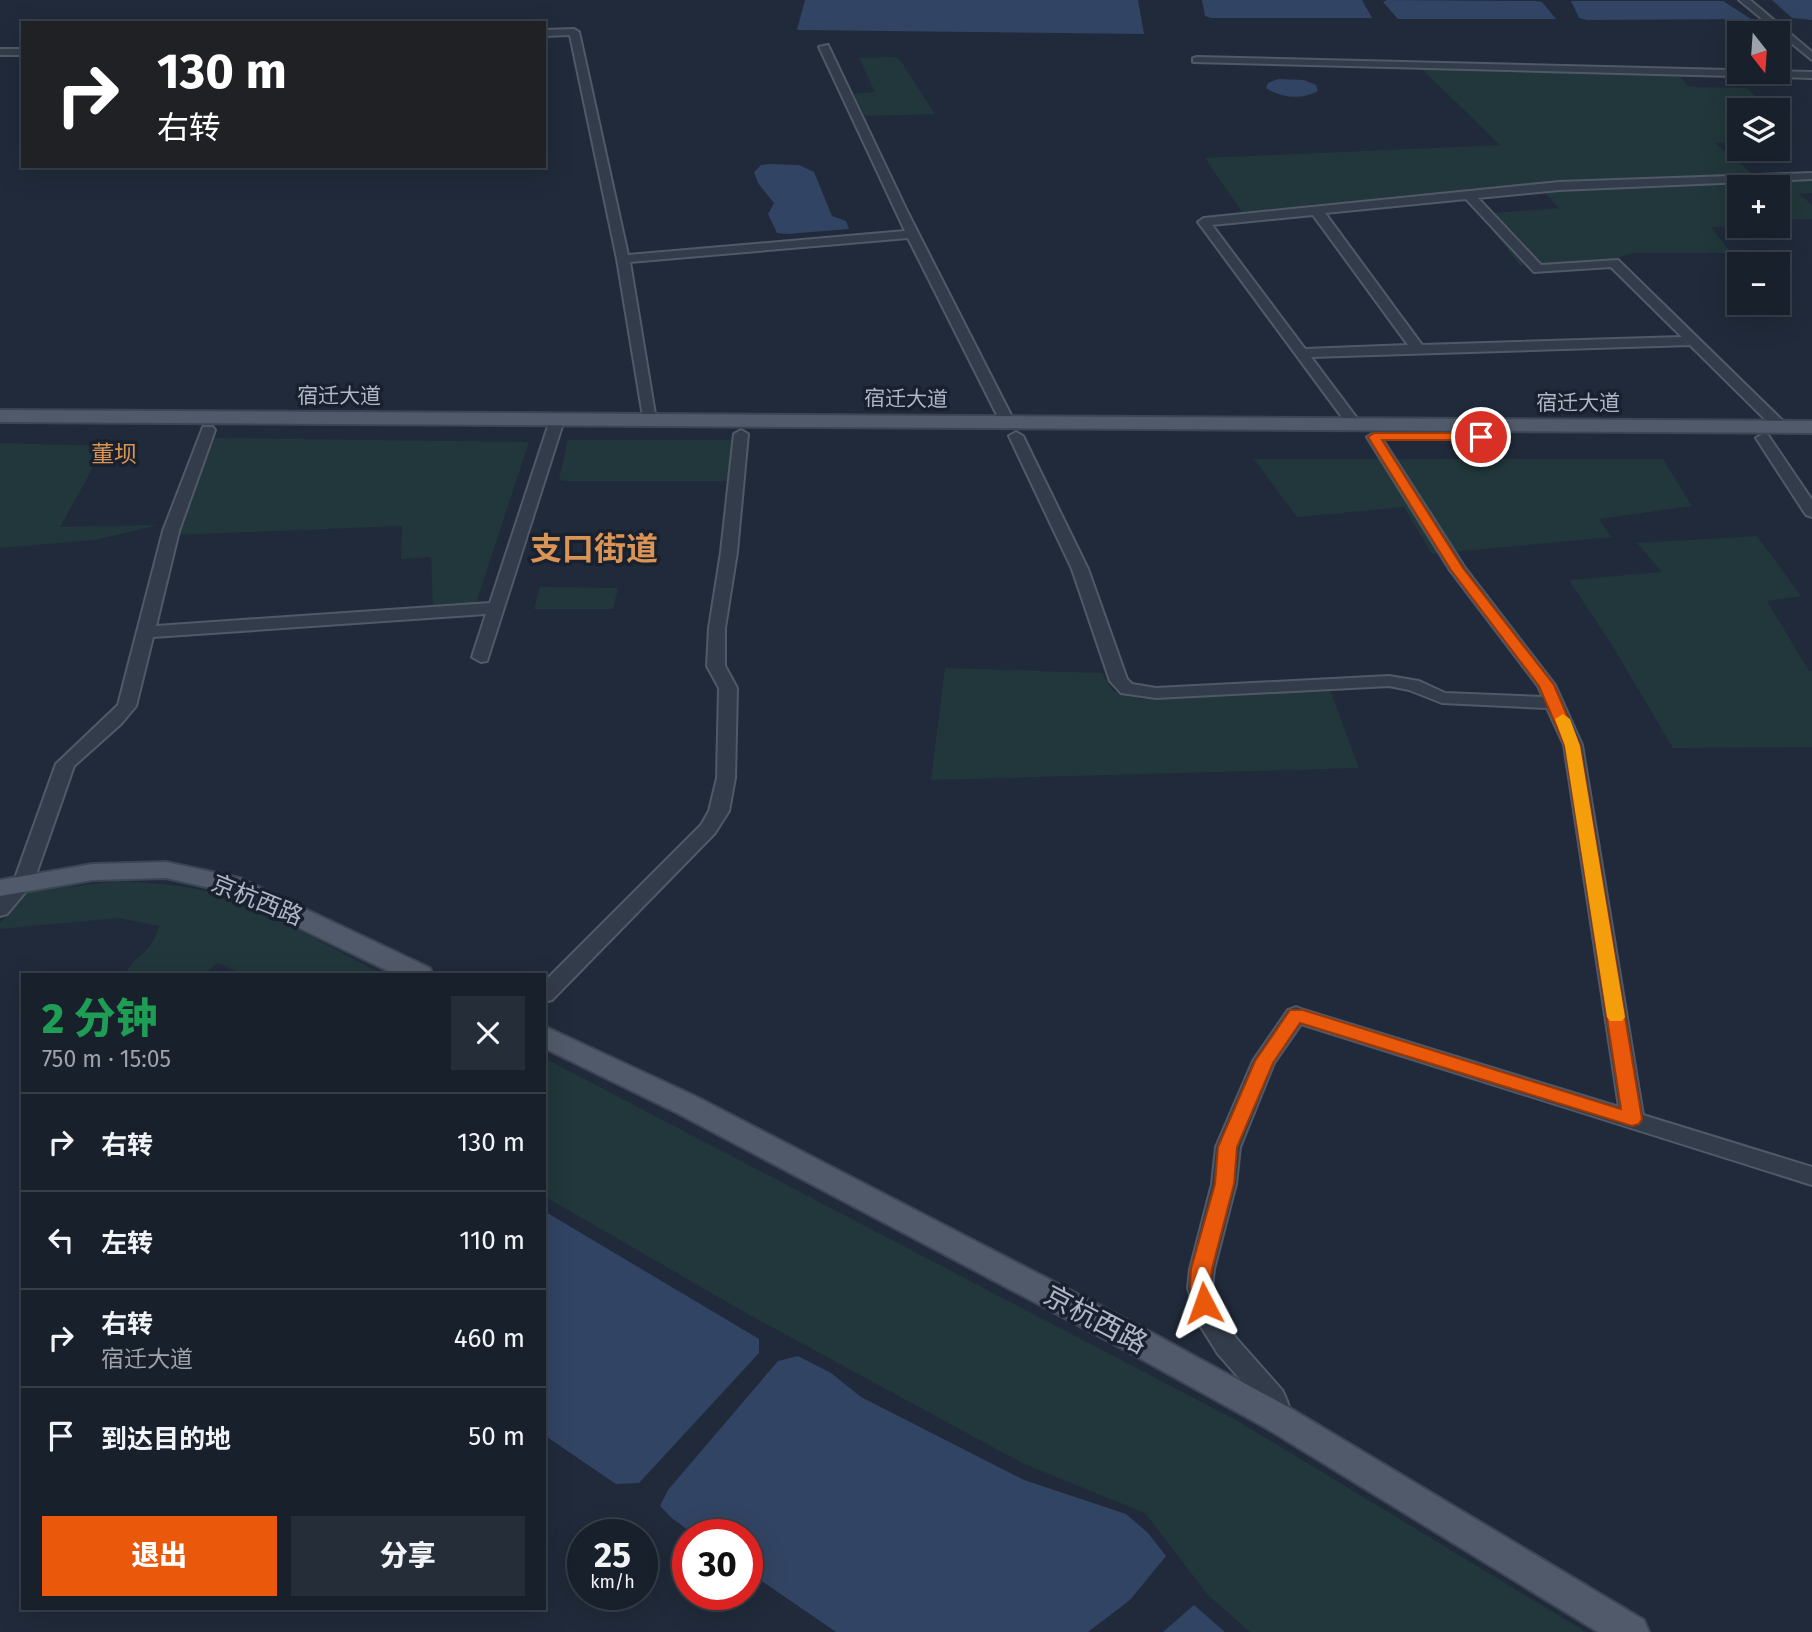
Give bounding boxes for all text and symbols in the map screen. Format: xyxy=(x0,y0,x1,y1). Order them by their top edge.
north arrow xyxy=(1727,21,1790,84)
map controls xyxy=(1727,21,1790,315)
text: 130 m xyxy=(157,42,287,101)
icon: right xyxy=(42,49,133,140)
button: layers xyxy=(1727,98,1790,161)
text: 右转 xyxy=(157,109,221,147)
button: + xyxy=(1727,175,1790,238)
button: − xyxy=(1727,252,1790,315)
street label: 宿迁大道 xyxy=(297,383,381,409)
street label: 宿迁大道 xyxy=(864,385,948,413)
street label: 宿迁大道 xyxy=(1536,390,1620,416)
pin xyxy=(1451,407,1511,467)
icon: arrive xyxy=(1462,418,1500,456)
district label: 董坝 xyxy=(91,440,137,468)
district label: 支口街道 xyxy=(530,530,658,568)
street label: 京杭西路 xyxy=(207,869,307,931)
text: 2 分钟 xyxy=(42,994,158,1044)
button: close xyxy=(451,996,525,1070)
text: 750 m · 15:05 xyxy=(42,1045,171,1073)
icon: right xyxy=(42,1123,80,1161)
text: 130 m xyxy=(457,1127,525,1158)
text: 右转 xyxy=(101,1130,153,1161)
icon: left xyxy=(42,1221,80,1259)
text: 110 m xyxy=(459,1225,525,1256)
text: 左转 xyxy=(101,1228,153,1259)
position arrow xyxy=(1167,1266,1241,1340)
street label: 京杭西路 xyxy=(1039,1279,1153,1360)
text: 右转 xyxy=(101,1309,153,1340)
icon: right xyxy=(42,1319,80,1357)
text: 460 m xyxy=(454,1323,525,1354)
text: 宿迁大道 xyxy=(101,1345,193,1373)
icon: arrive xyxy=(42,1417,80,1455)
text: 50 m xyxy=(468,1421,525,1452)
text: 到达目的地 xyxy=(101,1424,231,1455)
button: 退出 xyxy=(42,1516,277,1596)
button: 分享 xyxy=(291,1516,525,1596)
speed limit sign: 30 xyxy=(672,1519,763,1610)
text: 25 xyxy=(594,1534,631,1576)
text: km/h xyxy=(590,1571,635,1593)

